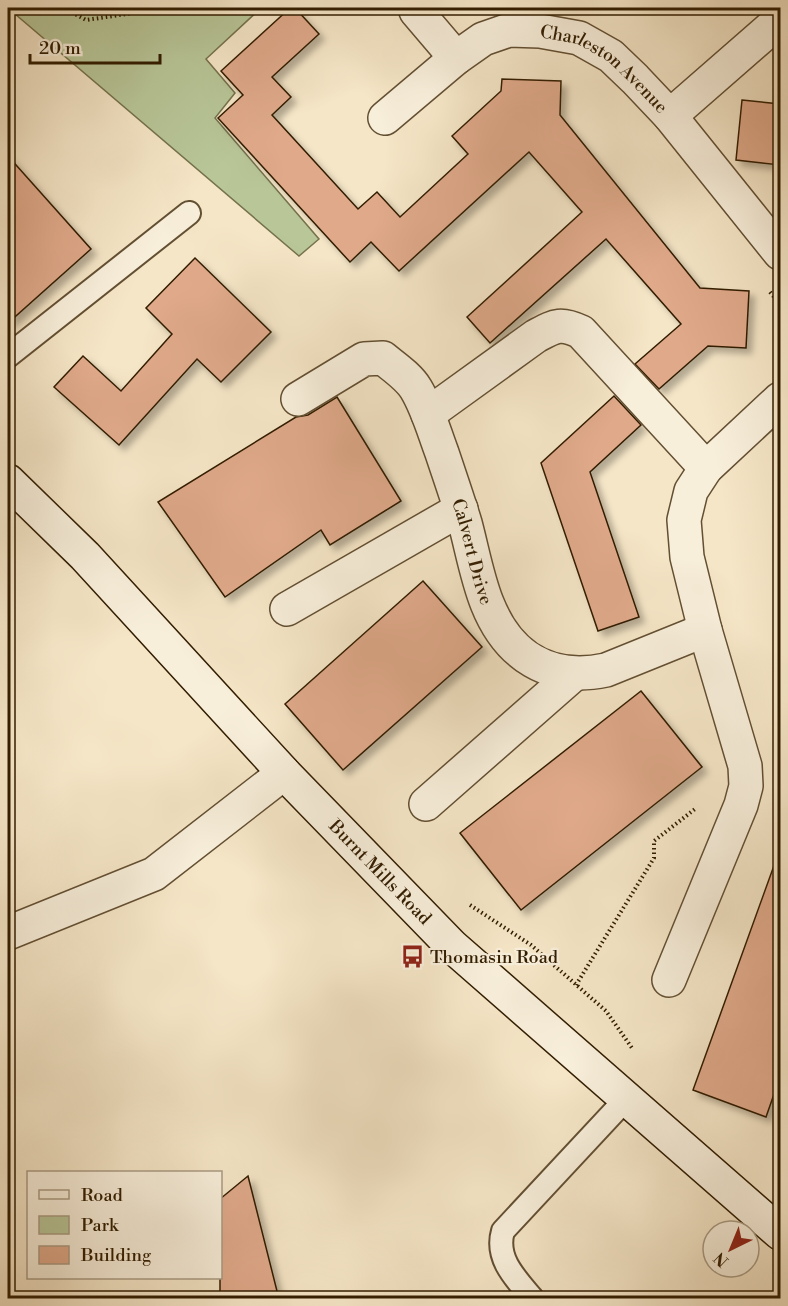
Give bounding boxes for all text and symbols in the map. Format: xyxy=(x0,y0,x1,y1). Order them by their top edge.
street label: Charleston Avenue xyxy=(538,20,673,119)
scale bar xyxy=(30,27,160,65)
text: 20 m xyxy=(39,37,81,60)
street label: Calvert Drive xyxy=(446,496,498,608)
street label: Burnt Mills Road xyxy=(323,814,437,930)
bus stop icon: Thomasin Road xyxy=(399,944,425,970)
place label: Thomasin Road xyxy=(430,946,559,969)
legend xyxy=(27,1171,222,1279)
text: Road xyxy=(81,1184,124,1207)
text: Park xyxy=(81,1214,120,1237)
north arrow xyxy=(701,1219,761,1279)
text: Building xyxy=(80,1244,152,1267)
text: N xyxy=(710,1247,733,1271)

